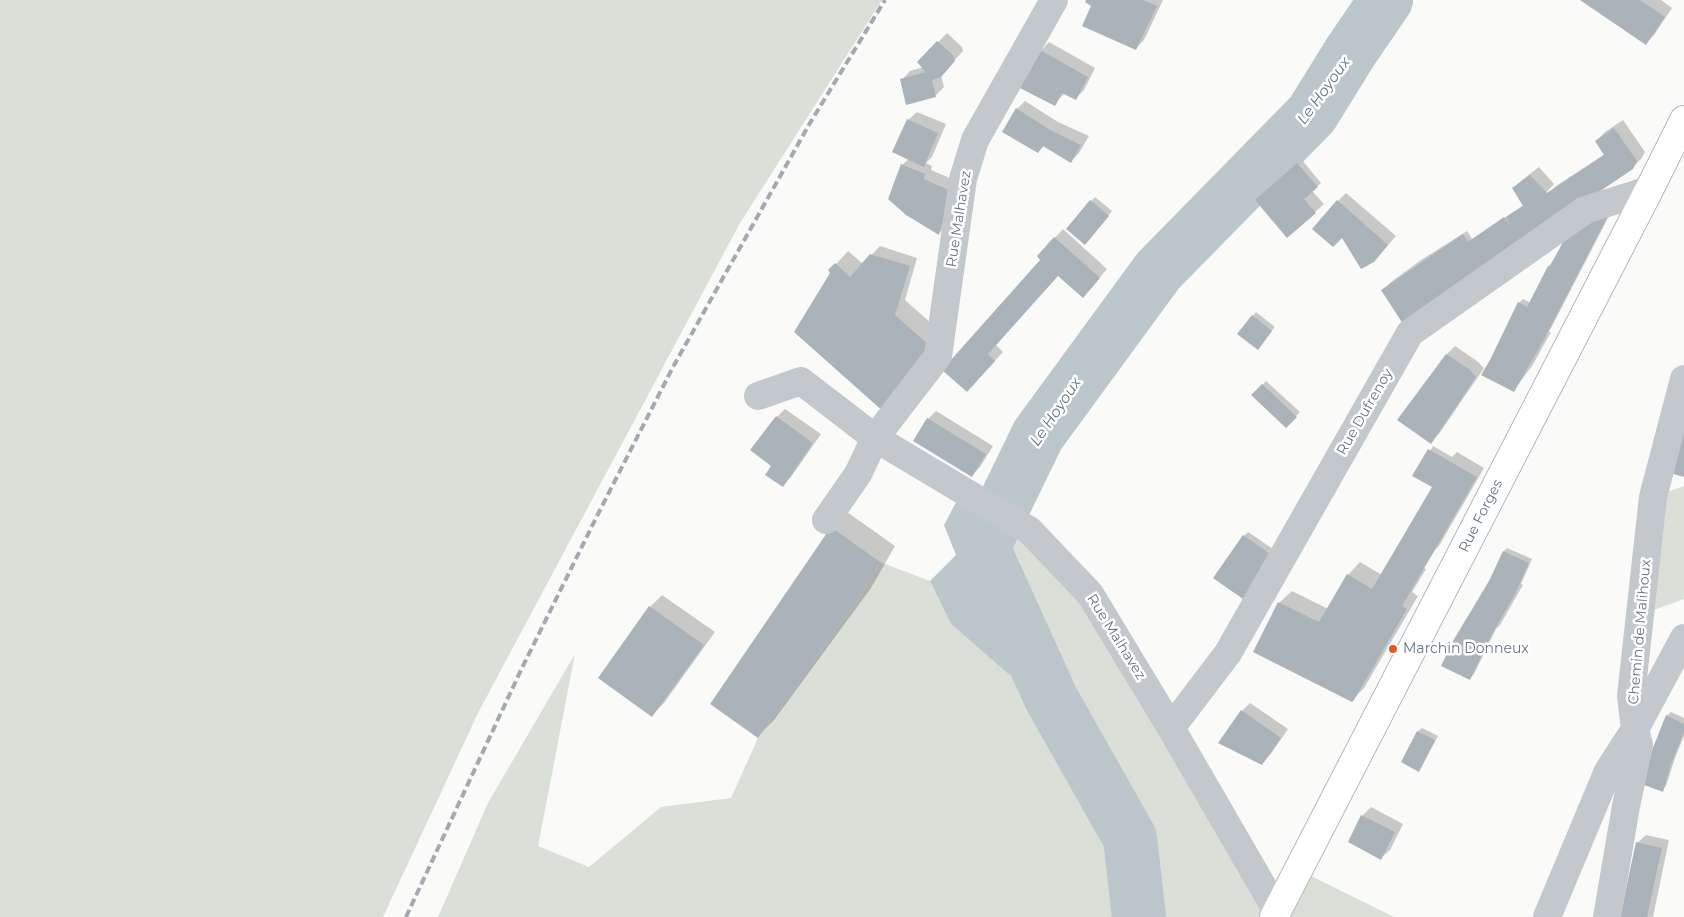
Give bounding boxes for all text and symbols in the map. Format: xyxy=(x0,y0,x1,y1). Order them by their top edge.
water label: Le Hoyoux xyxy=(1294,54,1354,128)
street label: Rue Malhavez xyxy=(943,170,975,268)
street label: Rue Dufrenoy xyxy=(1334,366,1396,458)
water label: Le Hoyoux xyxy=(1027,374,1085,450)
street label: Rue Forges xyxy=(1456,477,1506,555)
street label: Chemin de Malihoux xyxy=(1625,559,1655,705)
street label: Rue Malhavez xyxy=(1083,591,1149,683)
place label: Marchin Donneux xyxy=(1403,641,1529,657)
marker: Marchin Donneux xyxy=(1387,643,1399,655)

